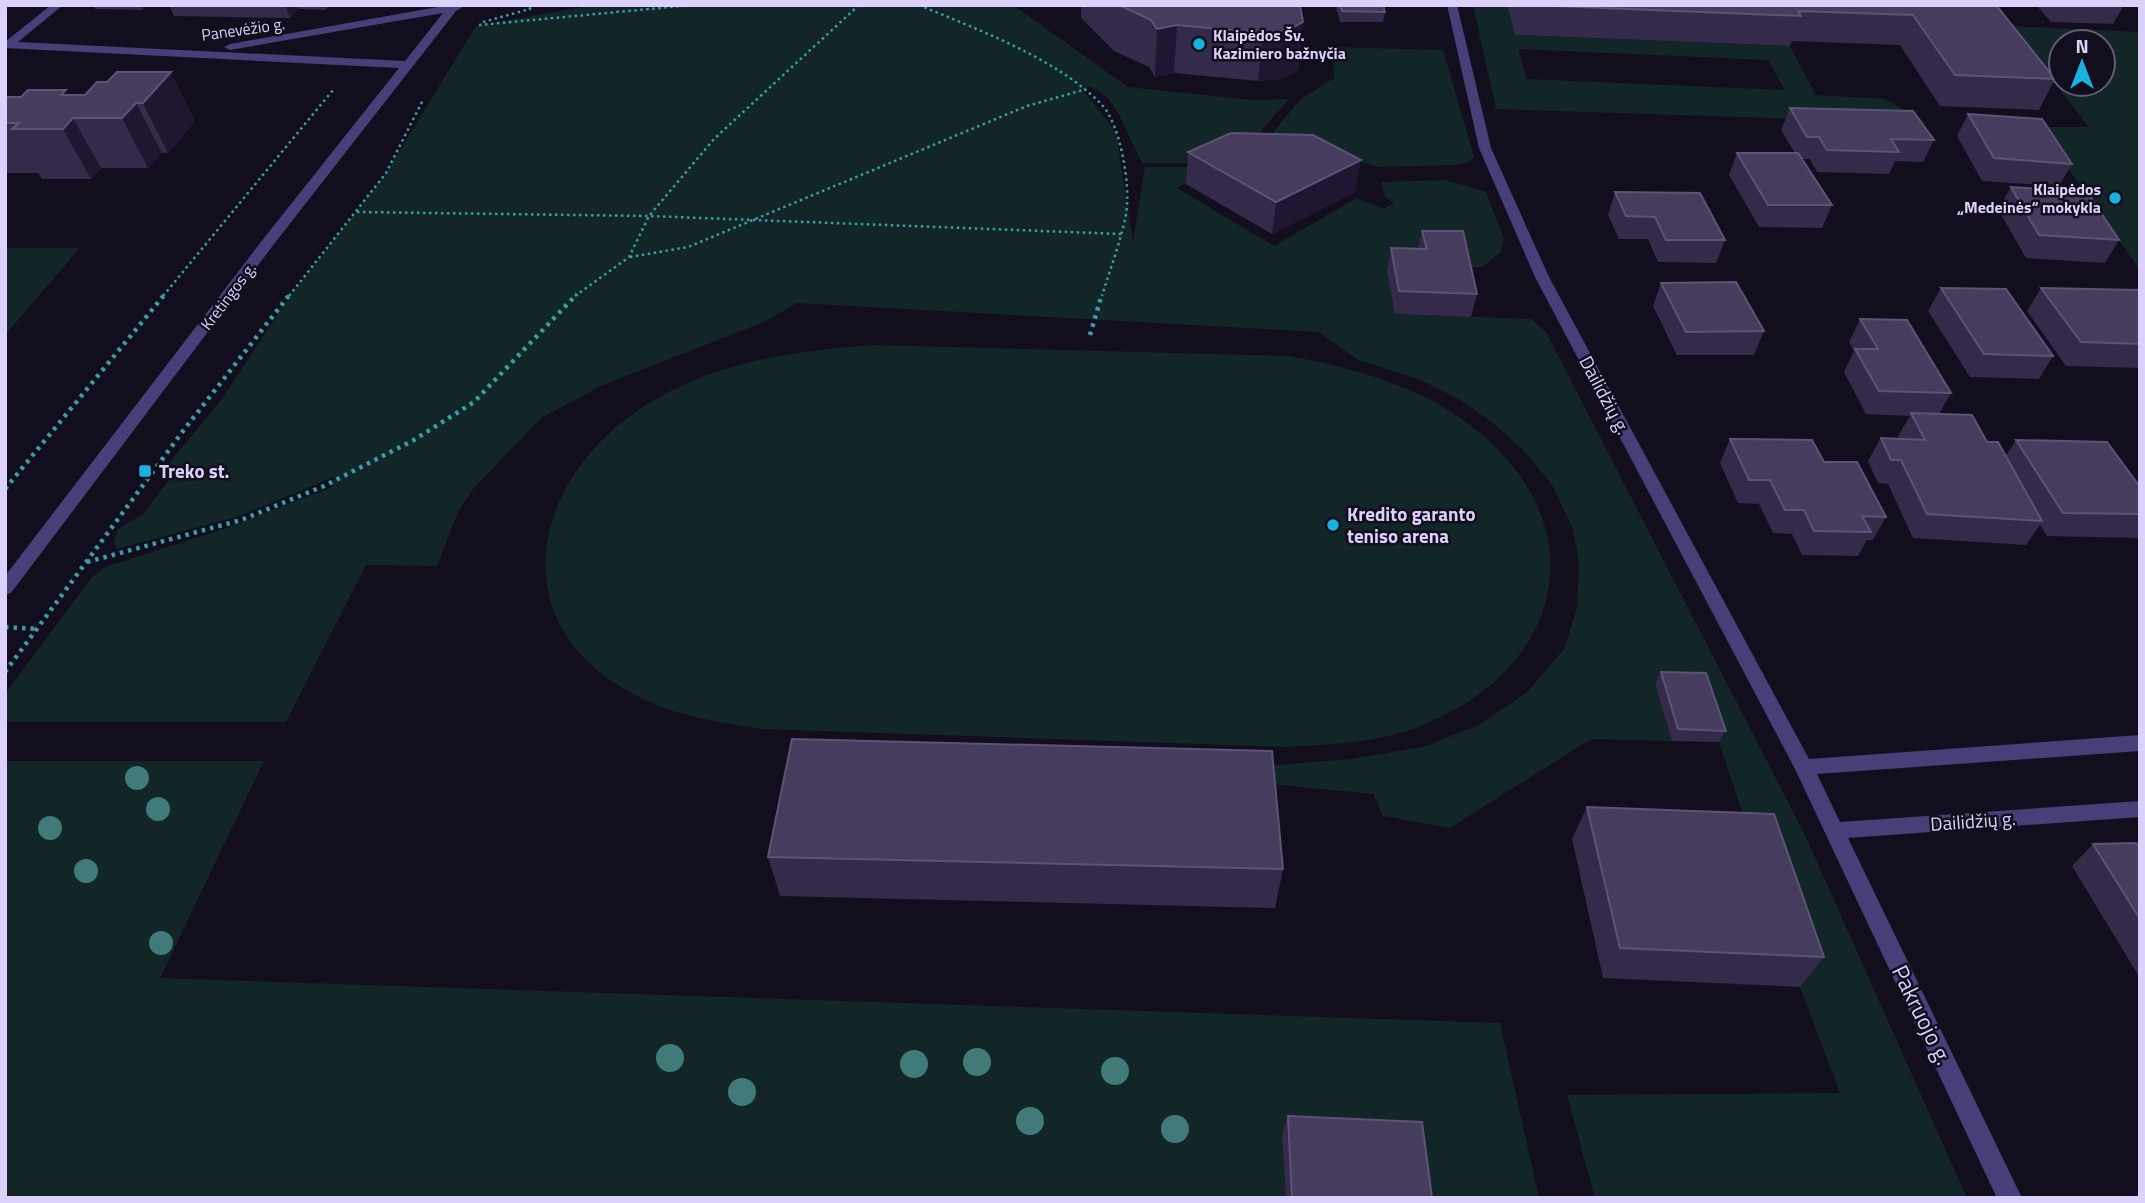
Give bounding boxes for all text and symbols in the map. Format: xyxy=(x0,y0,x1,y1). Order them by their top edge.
street label: Panevėžio g. xyxy=(200,11,286,47)
place label: Klaipėdos Šv. Kazimiero bažnyčia xyxy=(1213,23,1346,65)
north arrow xyxy=(2047,28,2117,98)
text: N xyxy=(2075,31,2089,60)
marker: Klaipėdos Šv. Kazimiero bažnyčia xyxy=(1191,36,1207,52)
place label: Klaipėdos „Medeinės“ mokykla xyxy=(1956,177,2101,219)
marker: Klaipėdos „Medeinės“ mokykla xyxy=(2107,190,2123,206)
street label: Kretingos g. xyxy=(194,257,262,335)
street label: Dailidžių g. xyxy=(1573,350,1638,439)
place label: Treko st. xyxy=(159,456,229,485)
marker: Treko st. xyxy=(137,463,153,479)
place label: Kredito garanto teniso arena xyxy=(1347,499,1476,550)
marker: Kredito garanto teniso arena xyxy=(1325,517,1341,533)
street label: Dailidžių g. xyxy=(1929,803,2017,838)
street label: Pakruojo g. xyxy=(1883,959,1962,1071)

